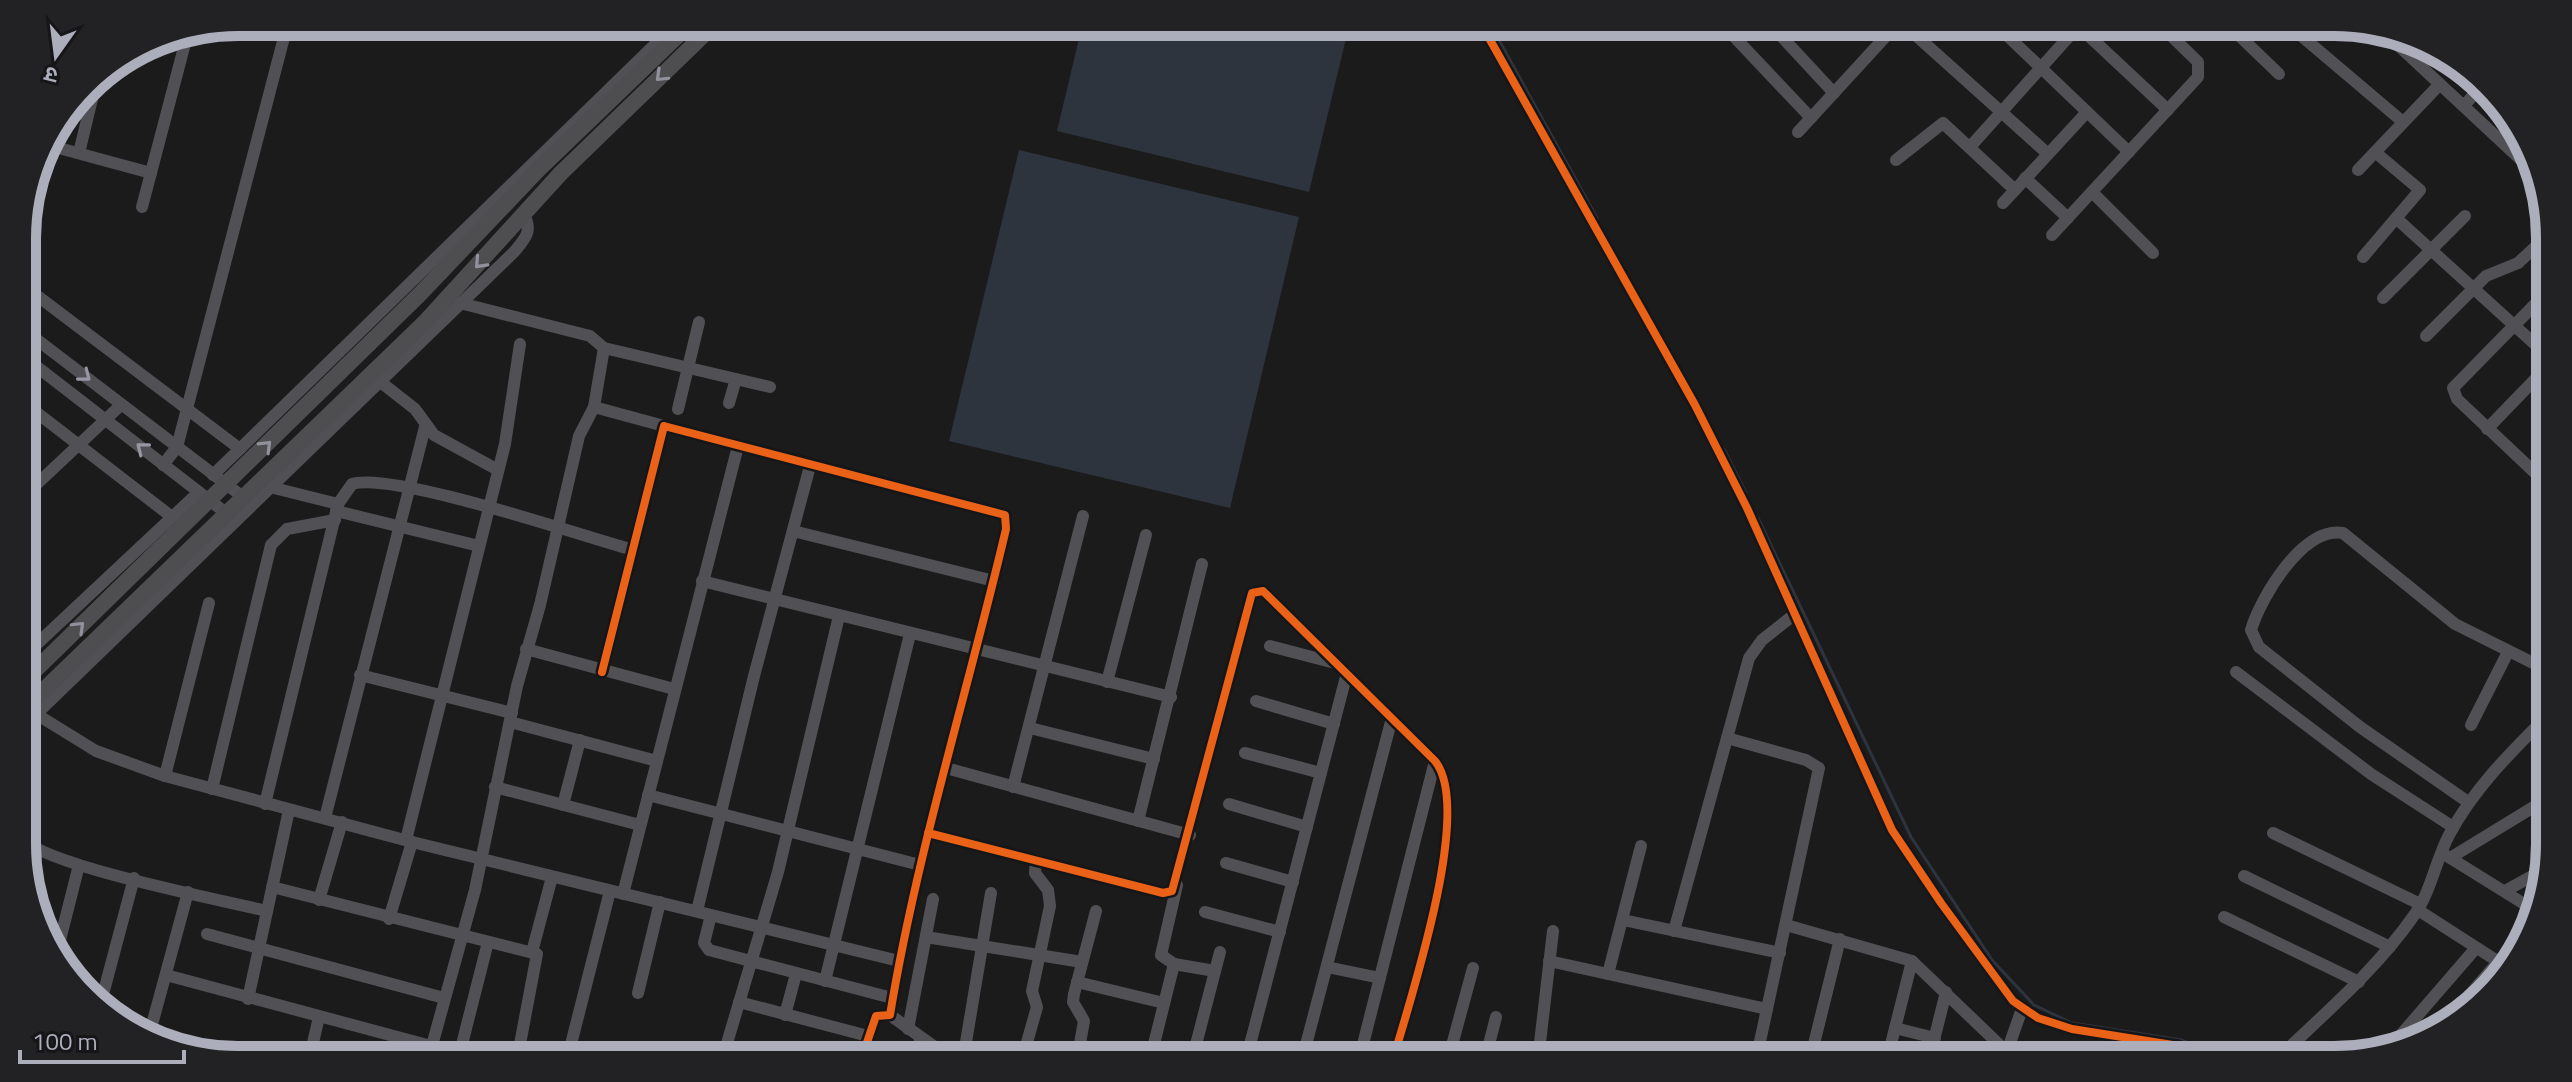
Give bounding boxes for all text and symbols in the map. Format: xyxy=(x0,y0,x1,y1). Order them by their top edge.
north arrow xyxy=(16,16,96,96)
text: उ xyxy=(40,57,62,93)
one-way arrow xyxy=(656,67,670,81)
one-way arrow xyxy=(476,253,490,268)
one-way arrow xyxy=(76,367,90,381)
one-way arrow xyxy=(257,441,271,455)
one-way arrow xyxy=(136,444,151,458)
one-way arrow xyxy=(70,622,84,636)
scale bar xyxy=(20,1014,184,1064)
text: 100 m xyxy=(32,1023,98,1059)

